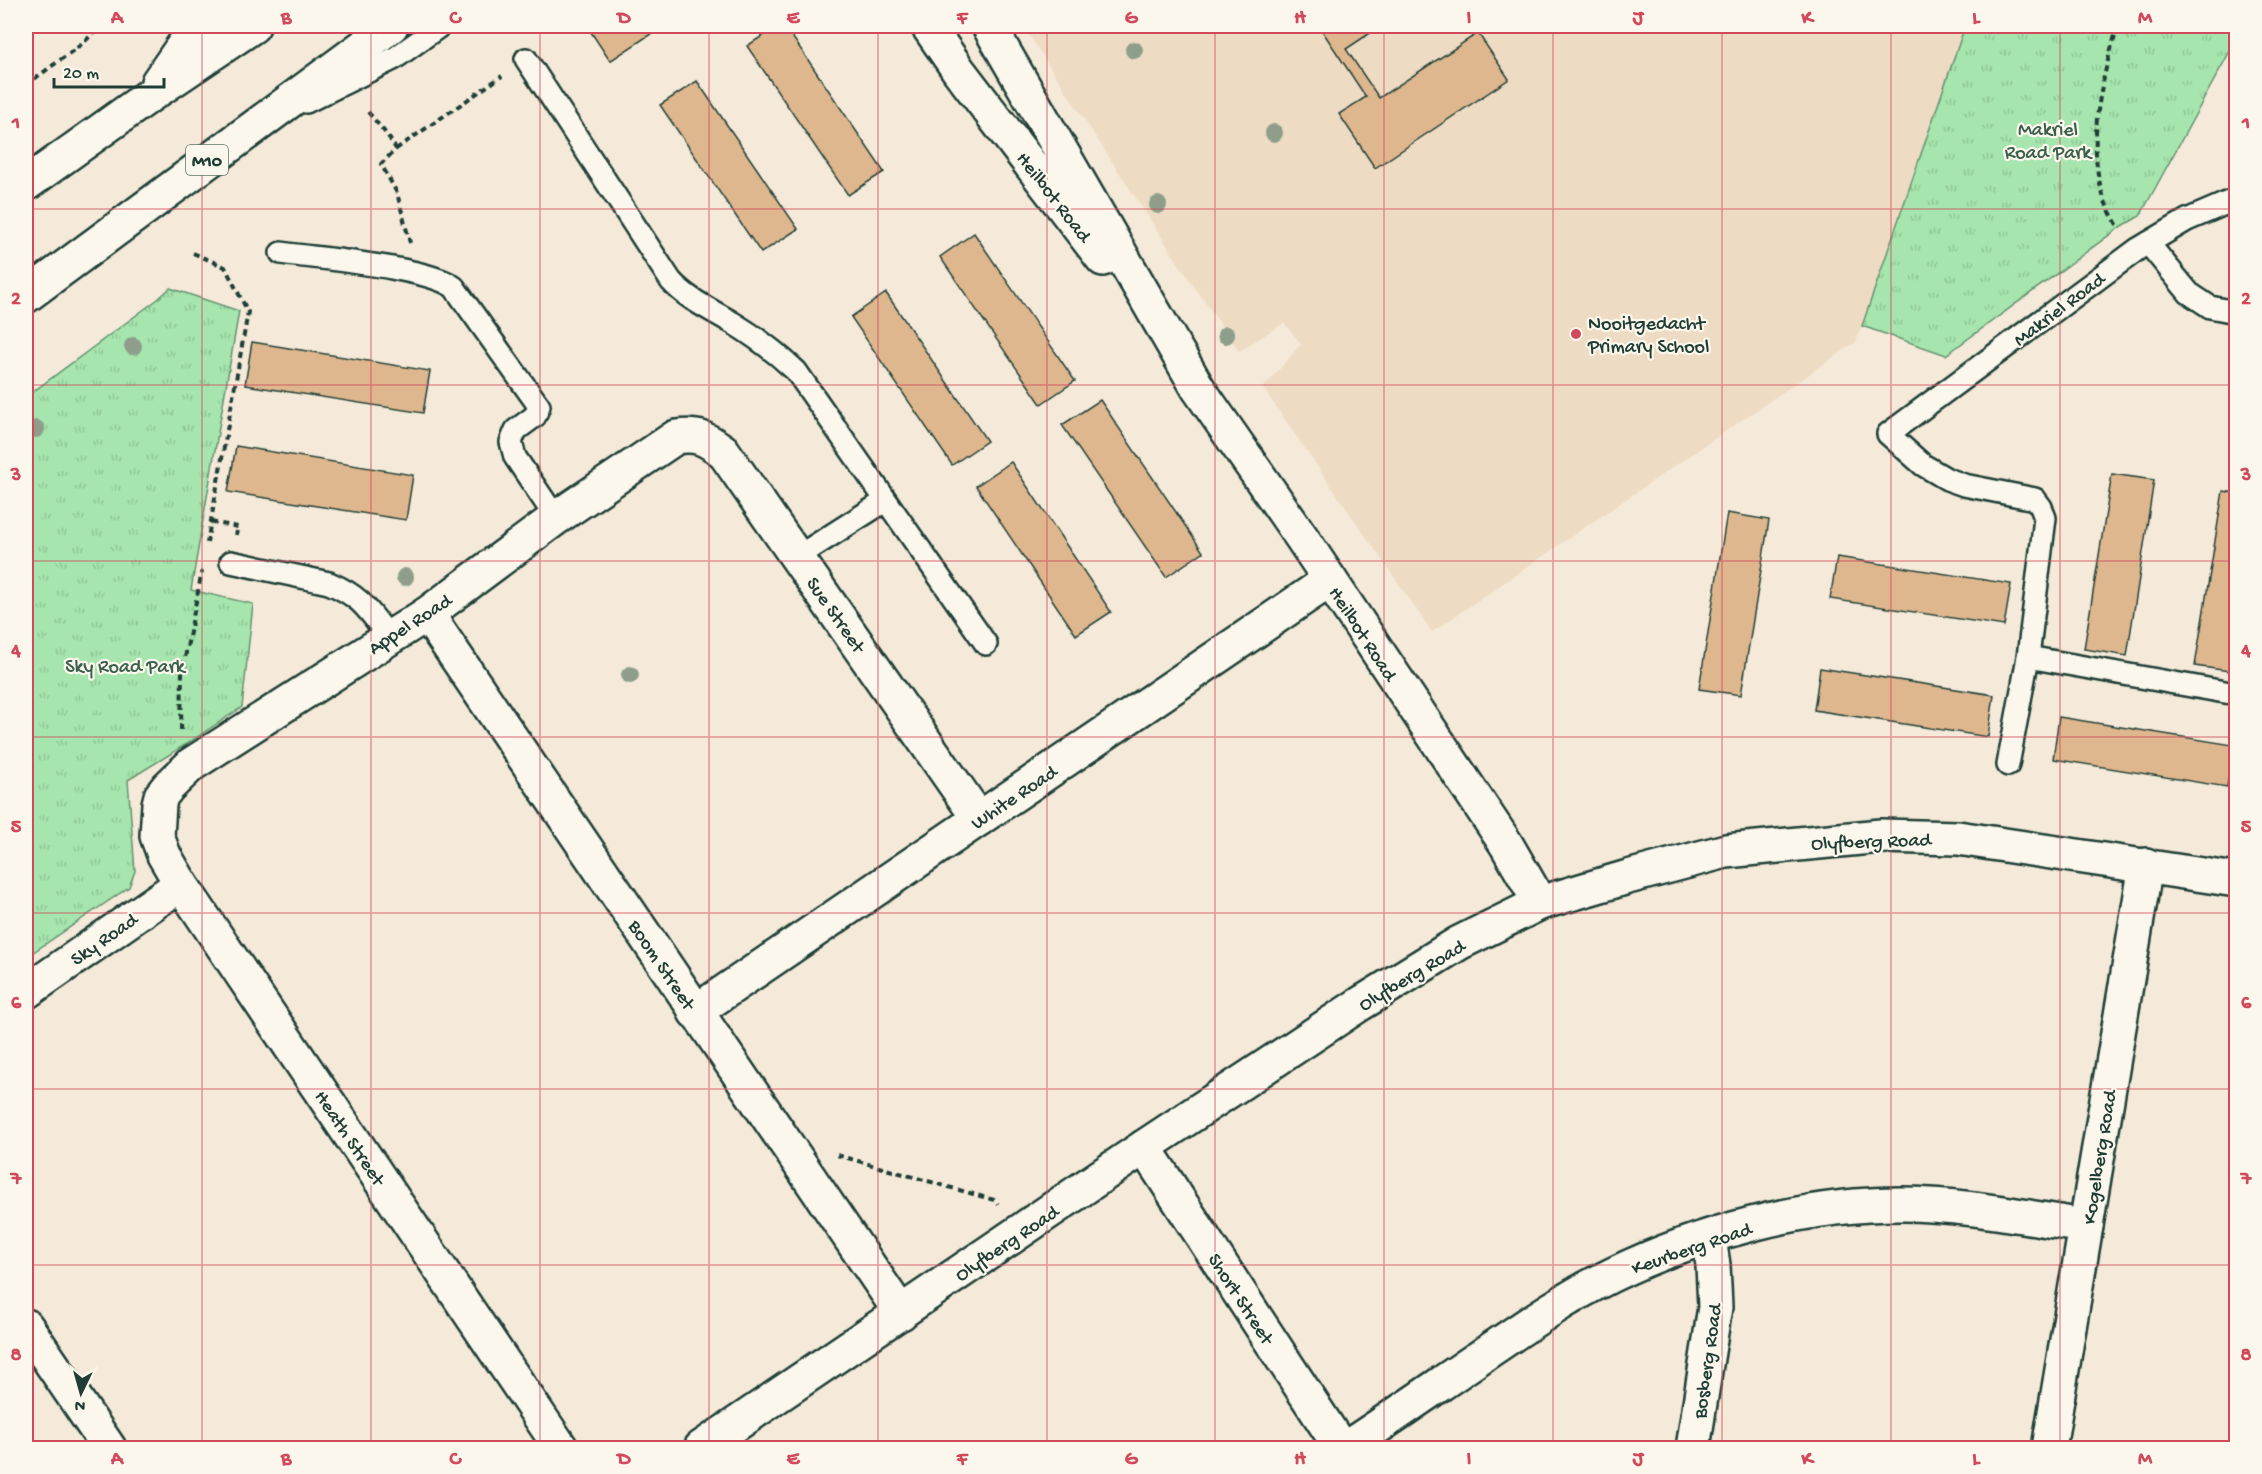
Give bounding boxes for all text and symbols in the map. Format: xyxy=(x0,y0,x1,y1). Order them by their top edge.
text: A xyxy=(110,8,125,31)
text: B xyxy=(280,8,292,31)
text: C xyxy=(449,8,463,31)
text: D xyxy=(615,8,631,31)
text: E xyxy=(787,8,801,31)
text: F xyxy=(956,8,969,31)
text: G xyxy=(1125,8,1139,31)
text: H xyxy=(1294,8,1306,31)
text: I xyxy=(1467,8,1472,31)
text: J xyxy=(1632,8,1645,31)
text: K xyxy=(1800,8,1815,31)
text: L xyxy=(1972,8,1981,31)
text: M xyxy=(2138,8,2153,31)
scale bar xyxy=(54,51,164,89)
text: 20 m xyxy=(63,64,99,85)
text: 1 xyxy=(11,113,20,136)
text: 1 xyxy=(2241,113,2250,136)
park label: Makriel Road Park xyxy=(2005,120,2093,166)
road number: M10 xyxy=(186,145,228,175)
street label: Heilbot Road xyxy=(1010,149,1096,250)
street label: Makriel Road xyxy=(2010,268,2112,353)
text: 2 xyxy=(11,289,21,312)
text: 2 xyxy=(2241,289,2251,312)
place label: Nooitgedacht Primary School xyxy=(1587,314,1709,360)
marker: Nooitgedacht Primary School xyxy=(1569,327,1583,341)
text: 3 xyxy=(10,465,21,488)
text: 3 xyxy=(2240,465,2251,488)
street label: Sue Street xyxy=(800,574,870,660)
street label: Heilbot Road xyxy=(1322,583,1401,688)
street label: Appel Road xyxy=(365,589,459,661)
text: 4 xyxy=(10,641,21,664)
text: 4 xyxy=(2240,641,2251,664)
park label: Sky Road Park xyxy=(65,657,187,680)
street label: White Road xyxy=(967,760,1064,836)
text: 5 xyxy=(11,817,22,840)
text: 5 xyxy=(2241,817,2252,840)
street label: Olyfberg Road xyxy=(1811,830,1934,857)
street label: Sky Road xyxy=(67,908,145,972)
street label: Boom Street xyxy=(621,916,700,1017)
street label: Olyfberg Road xyxy=(1355,935,1472,1018)
text: 6 xyxy=(11,993,22,1016)
text: 6 xyxy=(2241,993,2252,1016)
street label: Heath Street xyxy=(308,1087,389,1192)
street label: Kogelberg Road xyxy=(2080,1087,2124,1226)
text: 7 xyxy=(10,1169,23,1192)
text: 7 xyxy=(2240,1169,2253,1192)
street label: Olyfberg Road xyxy=(952,1200,1066,1288)
street label: Keurberg Road xyxy=(1629,1218,1757,1282)
street label: Short Street xyxy=(1201,1250,1278,1351)
street label: Bosberg Road xyxy=(1690,1300,1729,1421)
text: 8 xyxy=(11,1345,22,1368)
text: 8 xyxy=(2241,1345,2252,1368)
north arrow xyxy=(51,1363,111,1423)
text: N xyxy=(73,1394,86,1414)
text: A xyxy=(110,1449,125,1472)
text: B xyxy=(280,1449,292,1472)
text: C xyxy=(449,1449,463,1472)
text: D xyxy=(615,1449,631,1472)
text: E xyxy=(787,1449,801,1472)
text: F xyxy=(956,1449,969,1472)
text: G xyxy=(1125,1449,1139,1472)
text: H xyxy=(1294,1449,1306,1472)
text: I xyxy=(1467,1449,1472,1472)
text: J xyxy=(1632,1449,1645,1472)
text: K xyxy=(1800,1449,1815,1472)
text: L xyxy=(1972,1449,1981,1472)
text: M xyxy=(2138,1449,2153,1472)

